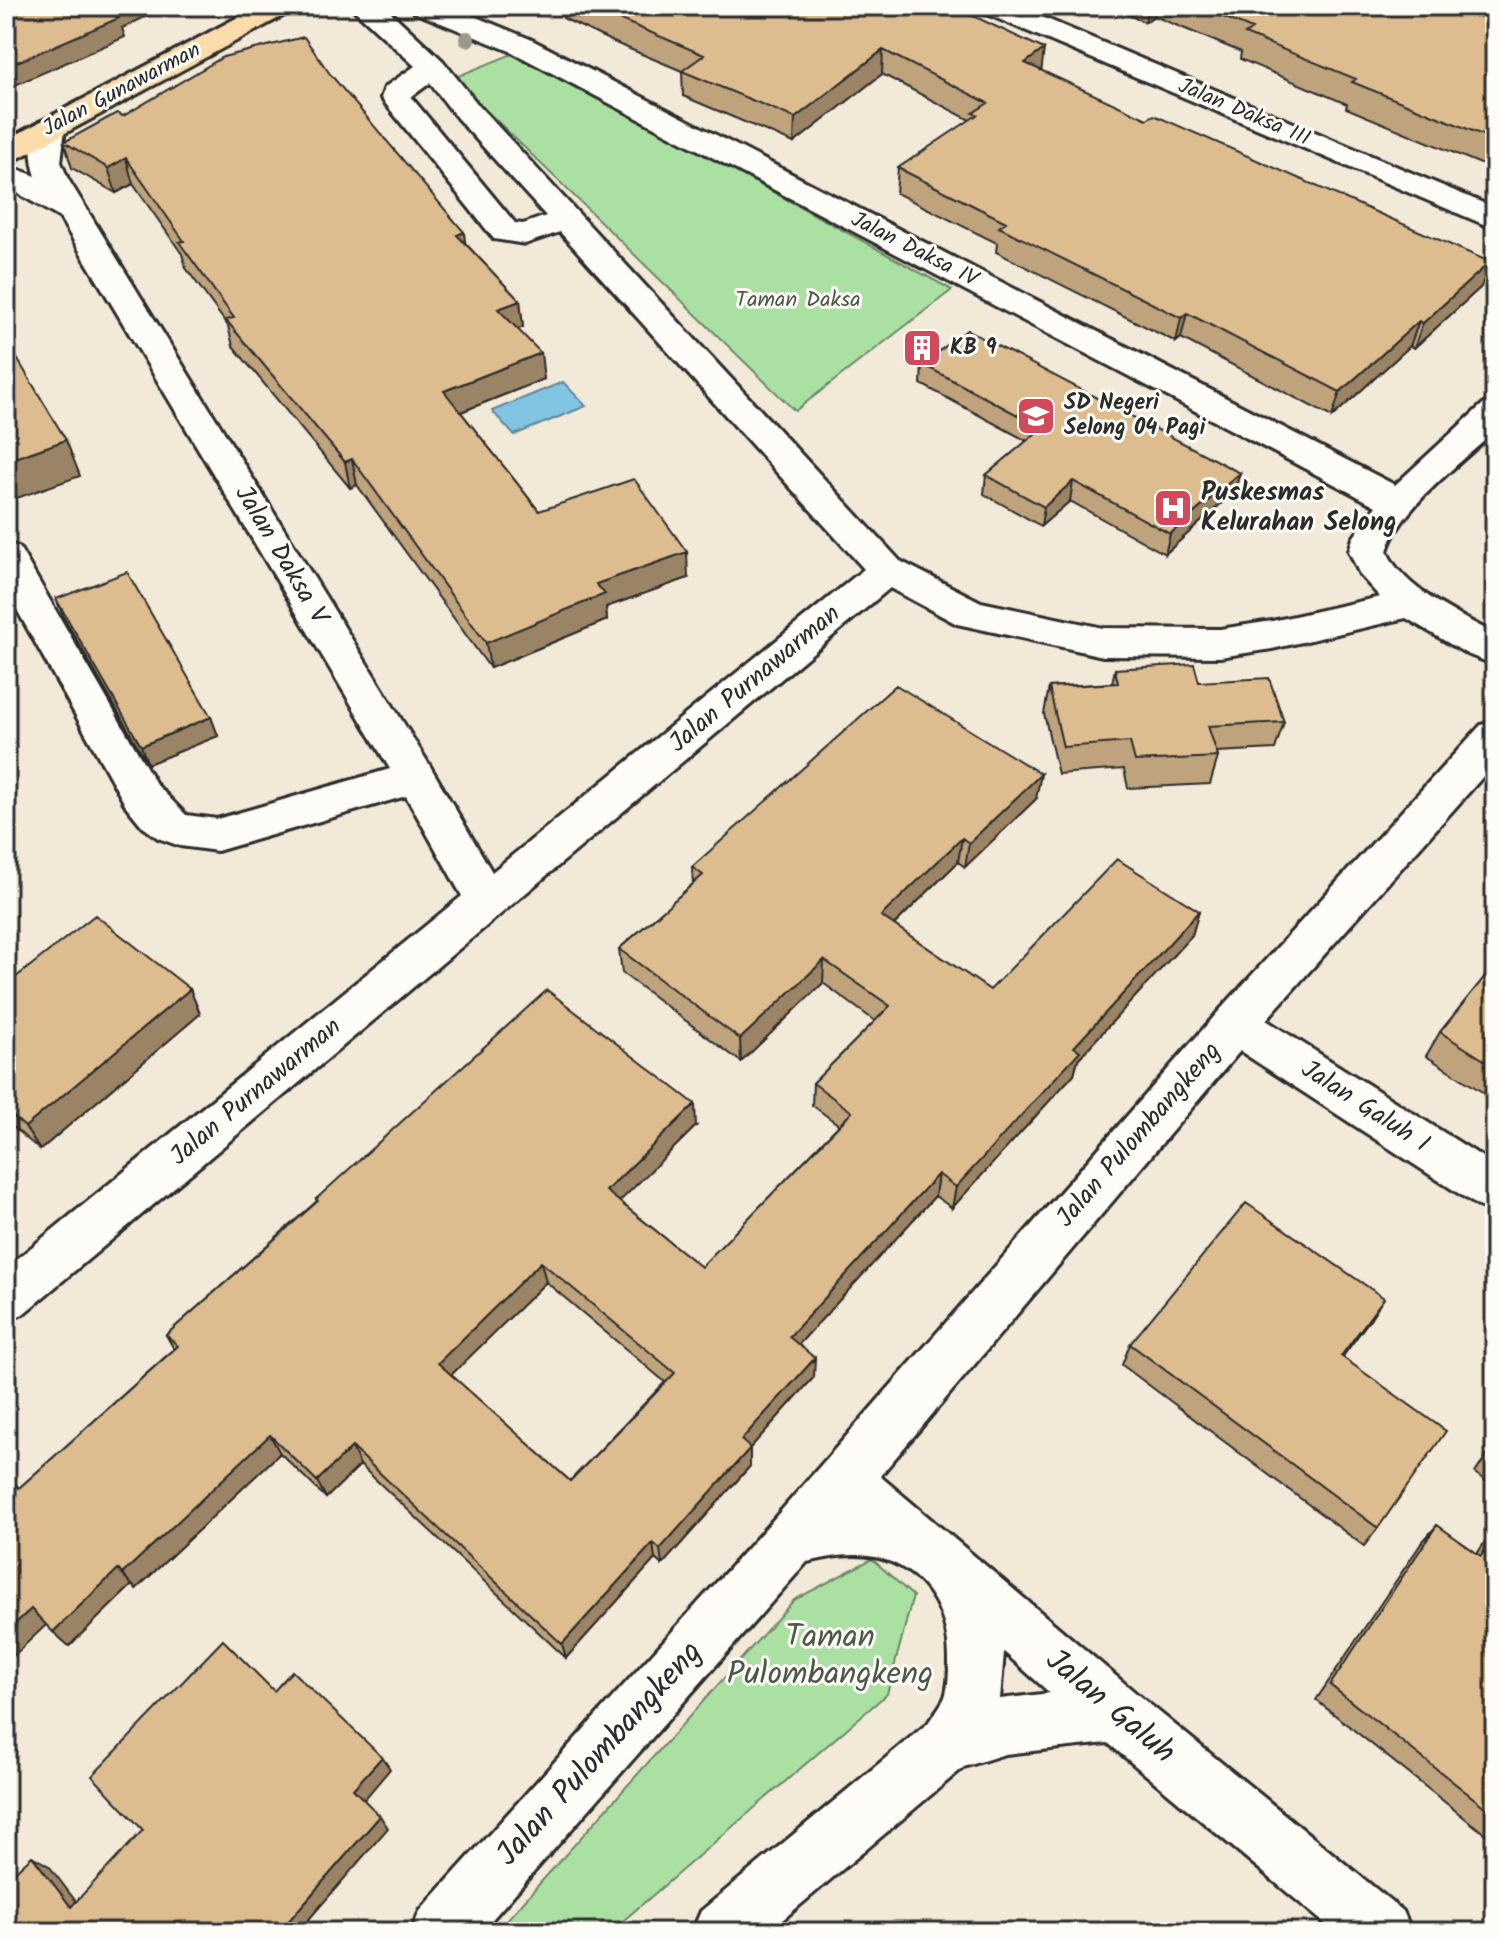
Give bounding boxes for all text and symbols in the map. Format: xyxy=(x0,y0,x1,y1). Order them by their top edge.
street label: Jalan Gunawarman xyxy=(37,33,207,147)
street label: Jalan Daksa III xyxy=(1172,69,1316,157)
street label: Jalan Daksa IV xyxy=(844,203,986,298)
park label: Taman Daksa xyxy=(736,283,860,318)
building icon: KB 9 xyxy=(901,327,943,369)
place label: KB 9 xyxy=(950,331,997,366)
place label: SD Negeri Selong 04 Pagi xyxy=(1064,386,1207,446)
school or university icon: SD Negeri Selong 04 Pagi xyxy=(1015,395,1057,437)
place label: Puskesmas Kelurahan Selong xyxy=(1201,472,1397,544)
street label: Jalan Daksa V xyxy=(223,477,340,634)
hospital icon: Puskesmas Kelurahan Selong xyxy=(1152,487,1194,529)
street label: Jalan Purnawarman xyxy=(660,594,850,764)
street label: Jalan Purnawarman xyxy=(161,1007,351,1177)
street label: Jalan Pulombangkeng xyxy=(1046,1033,1232,1237)
street label: Jalan Galuh I xyxy=(1292,1049,1438,1165)
park label: Taman Pulombangkeng xyxy=(727,1612,933,1700)
street label: Jalan Pulombangkeng xyxy=(484,1630,716,1878)
street label: Jalan Galuh xyxy=(1033,1637,1187,1777)

